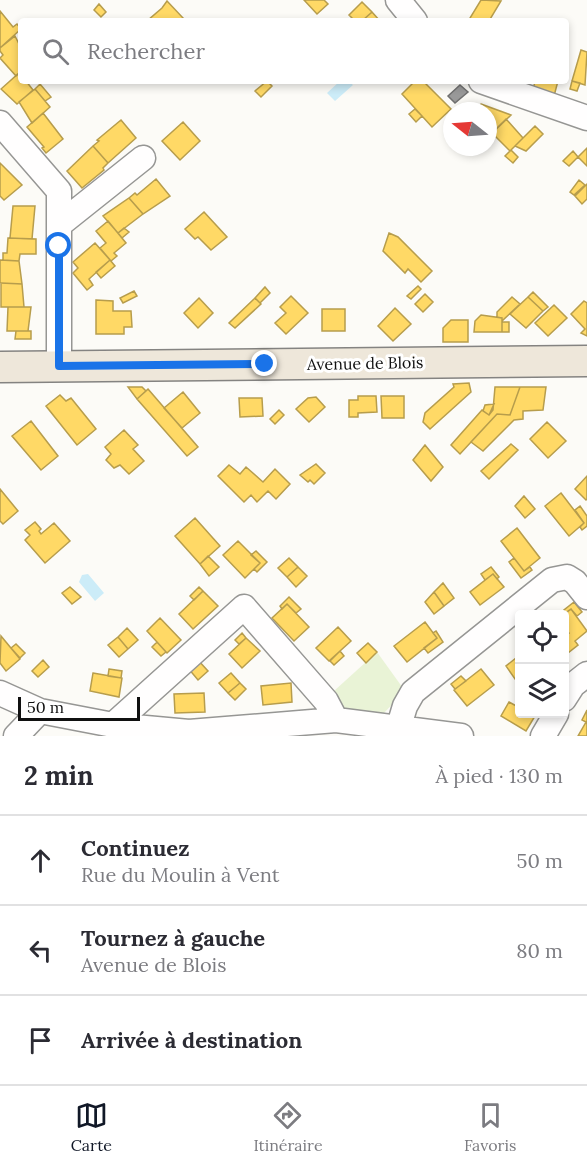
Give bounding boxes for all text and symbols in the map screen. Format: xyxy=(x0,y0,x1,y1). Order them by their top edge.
search box xyxy=(18,18,569,84)
icon: search xyxy=(39,35,72,68)
text: Rechercher xyxy=(87,37,205,65)
north arrow xyxy=(443,102,497,156)
route start xyxy=(45,232,71,258)
route end xyxy=(251,350,277,376)
street label: Avenue de Blois xyxy=(306,352,423,374)
map controls xyxy=(515,610,569,718)
button: locate xyxy=(515,610,569,664)
button: layers xyxy=(515,664,569,718)
scale bar xyxy=(18,694,140,722)
text: 50 m xyxy=(27,697,64,717)
text: 2 min xyxy=(24,759,94,792)
text: À pied · 130 m xyxy=(435,763,563,788)
text: Continuez xyxy=(81,834,189,862)
icon: ahead xyxy=(24,844,57,877)
text: 50 m xyxy=(517,848,563,873)
text: Rue du Moulin à Vent xyxy=(81,862,279,887)
text: Tournez à gauche xyxy=(81,924,265,952)
icon: left xyxy=(24,934,57,967)
text: 80 m xyxy=(516,938,563,963)
text: Avenue de Blois xyxy=(81,952,226,977)
icon: arrive xyxy=(24,1024,57,1057)
text: Arrivée à destination xyxy=(81,1026,302,1054)
tab: Carte xyxy=(71,1099,112,1155)
tab: Itinéraire xyxy=(253,1099,323,1155)
tab: Favoris xyxy=(464,1099,516,1155)

